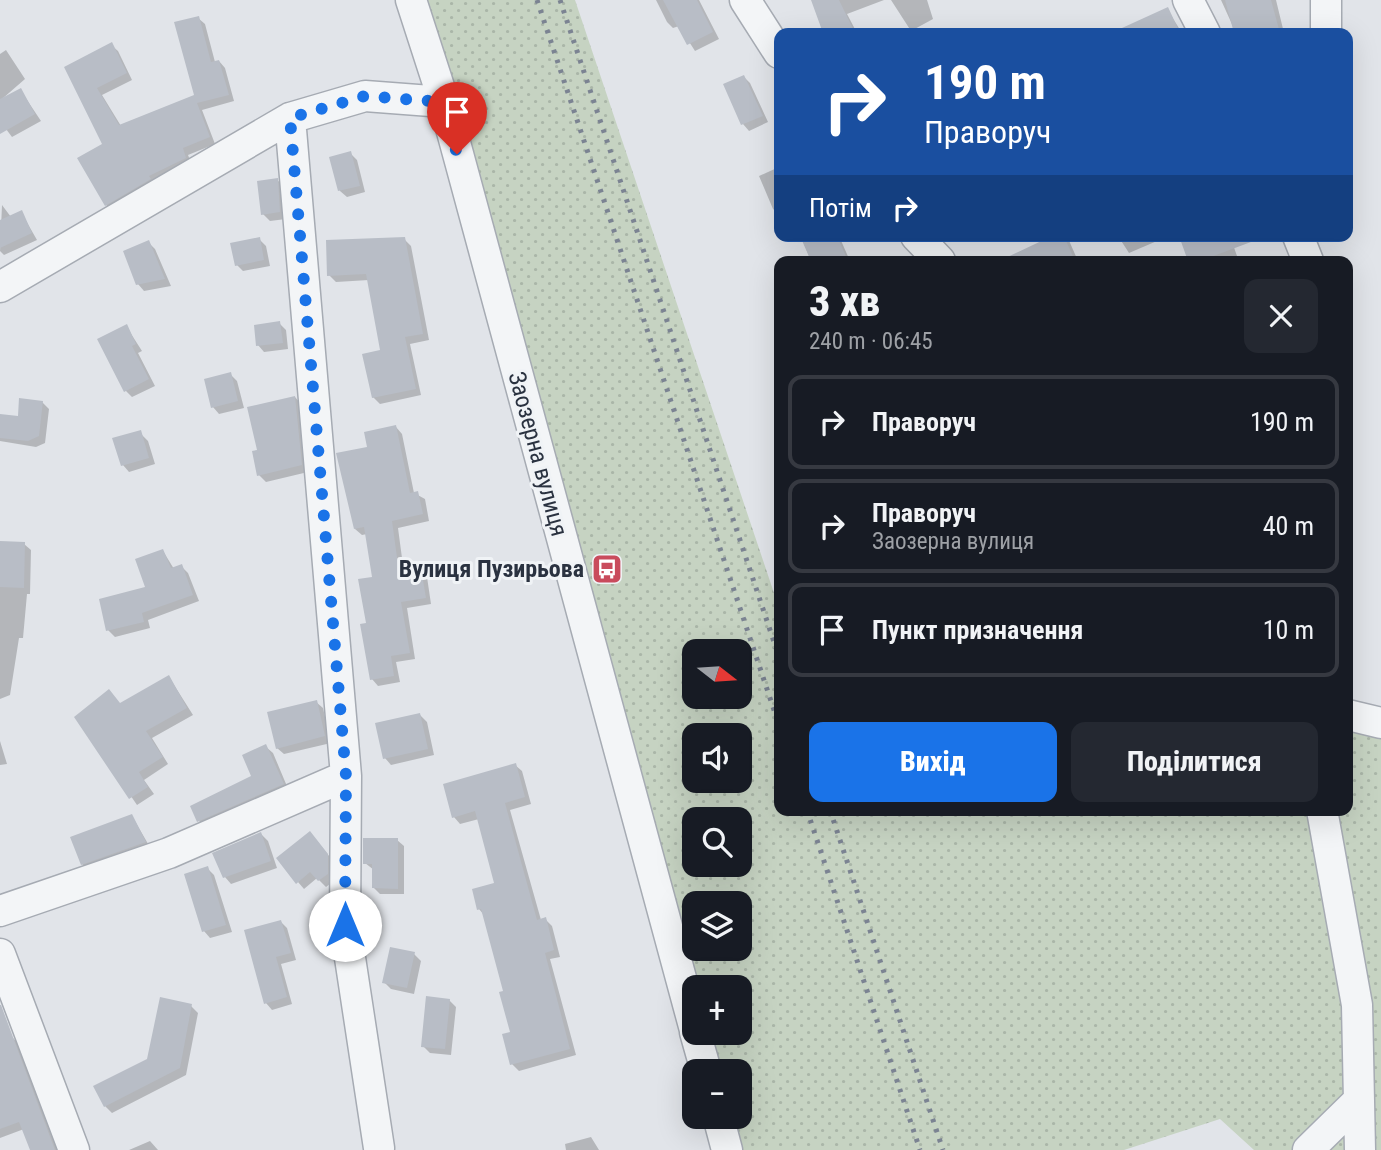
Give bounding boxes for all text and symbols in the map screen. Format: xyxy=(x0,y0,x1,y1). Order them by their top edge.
text: 190 m xyxy=(924,54,1046,111)
icon: right xyxy=(809,56,900,147)
pin xyxy=(427,82,487,154)
icon: arrive xyxy=(438,93,476,131)
text: Праворуч xyxy=(924,113,1051,151)
icon: right xyxy=(886,189,924,227)
text: Потім xyxy=(809,193,872,223)
text: 3 хв xyxy=(809,277,880,326)
button: close xyxy=(1244,279,1318,353)
text: 240 m · 06:45 xyxy=(809,328,933,355)
street label: Заозерна вулиця xyxy=(503,369,573,539)
icon: right xyxy=(813,403,851,441)
text: Праворуч xyxy=(872,407,976,437)
text: 190 m xyxy=(1250,407,1314,437)
text: Праворуч xyxy=(872,498,976,528)
icon: right xyxy=(813,507,851,545)
text: 40 m xyxy=(1263,511,1314,541)
text: Заозерна вулиця xyxy=(872,528,1034,555)
bus stop icon: Вулиця Пузирьова xyxy=(590,552,624,586)
place label: Вулиця Пузирьова xyxy=(399,555,584,583)
icon: arrive xyxy=(813,611,851,649)
text: Пункт призначення xyxy=(872,615,1083,645)
text: 10 m xyxy=(1263,615,1314,645)
north arrow xyxy=(682,639,752,709)
map controls xyxy=(682,639,752,1129)
button: Вихід xyxy=(809,722,1057,802)
button: Поділитися xyxy=(1071,722,1318,802)
button: sound xyxy=(682,723,752,793)
button: search xyxy=(682,807,752,877)
position arrow xyxy=(308,888,382,962)
button: layers xyxy=(682,891,752,961)
button: + xyxy=(682,975,752,1045)
button: − xyxy=(682,1059,752,1129)

